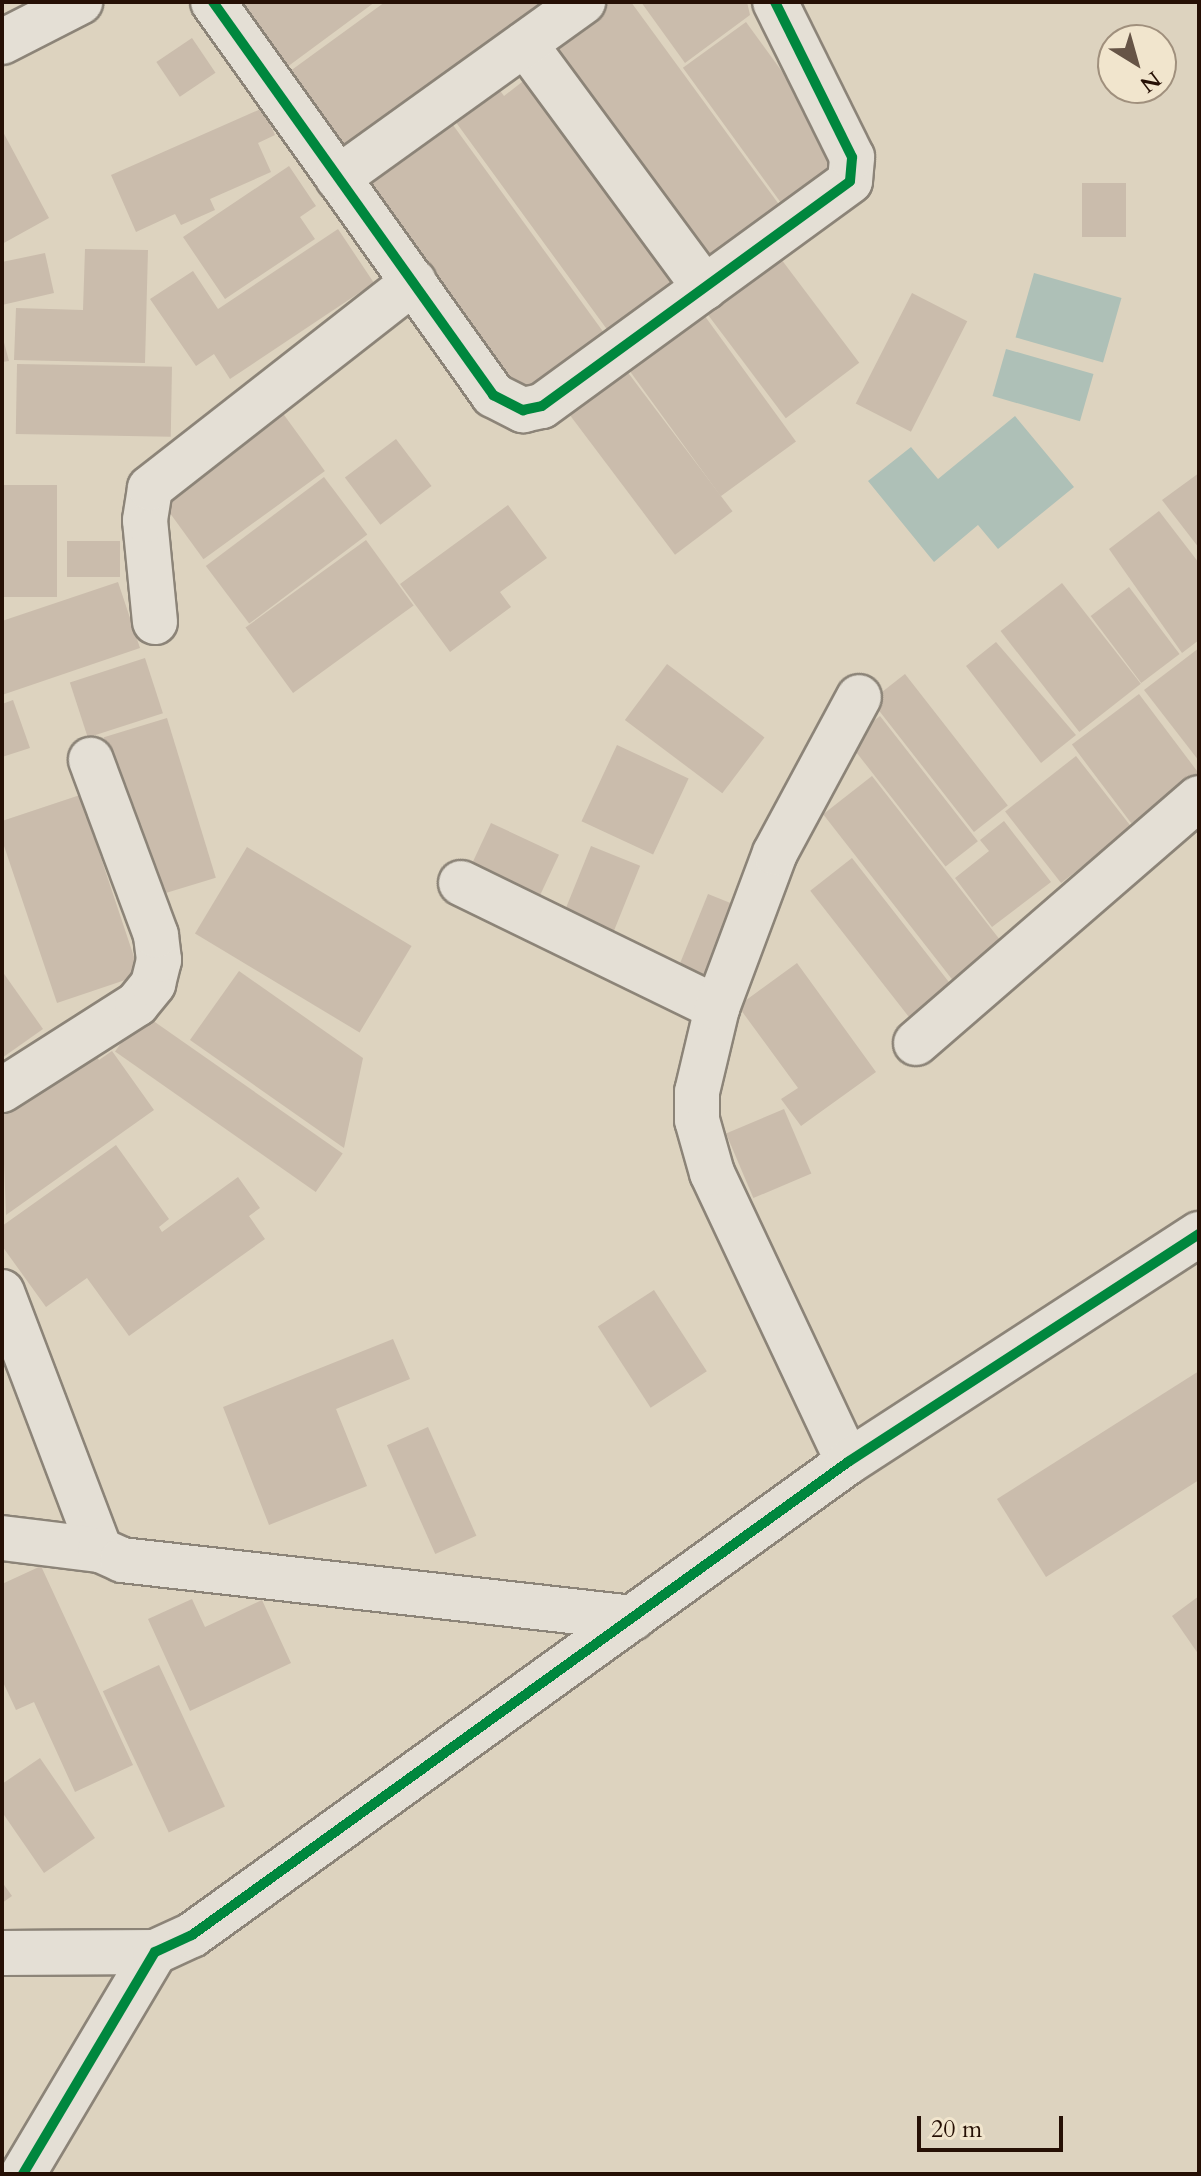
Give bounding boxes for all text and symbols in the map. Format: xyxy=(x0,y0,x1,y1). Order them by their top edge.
north arrow xyxy=(1097,24,1177,104)
text: N xyxy=(1134,64,1167,99)
scale bar xyxy=(921,2100,1067,2150)
text: 20 m xyxy=(931,2113,982,2146)

